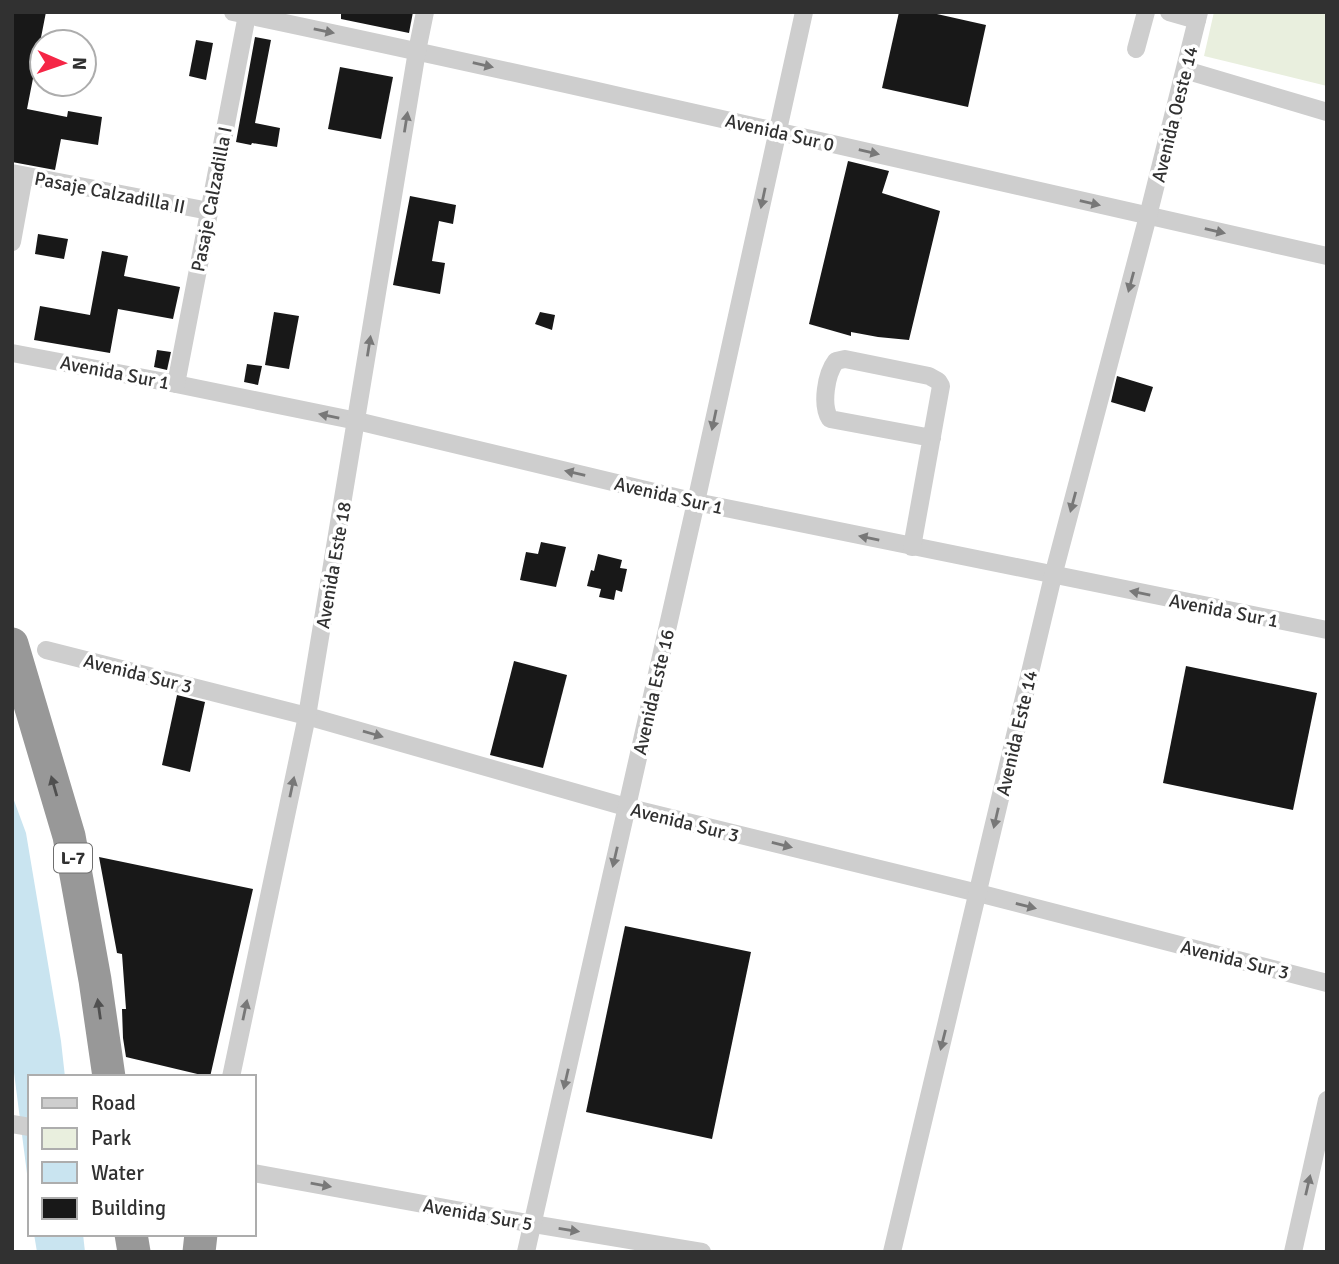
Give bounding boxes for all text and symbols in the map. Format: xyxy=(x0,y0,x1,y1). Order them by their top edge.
one-way arrow xyxy=(313,26,335,37)
north arrow xyxy=(28,28,98,98)
street label: Avenida Oeste 14 xyxy=(1146,44,1204,185)
text: N xyxy=(67,57,91,71)
one-way arrow xyxy=(472,60,494,71)
street label: Avenida Sur 0 xyxy=(723,109,837,157)
one-way arrow xyxy=(401,111,412,133)
street label: Pasaje Calzadilla I xyxy=(186,125,238,274)
one-way arrow xyxy=(858,147,880,158)
street label: Pasaje Calzadilla II xyxy=(32,167,187,219)
one-way arrow xyxy=(758,187,769,209)
one-way arrow xyxy=(1079,198,1101,209)
one-way arrow xyxy=(1204,226,1226,237)
one-way arrow xyxy=(1125,271,1136,293)
one-way arrow xyxy=(364,335,375,357)
street label: Avenida Sur 1 xyxy=(58,351,172,395)
one-way arrow xyxy=(709,409,720,431)
one-way arrow xyxy=(318,410,340,421)
one-way arrow xyxy=(564,467,586,478)
street label: Avenida Sur 1 xyxy=(612,472,726,520)
one-way arrow xyxy=(1067,491,1078,513)
street label: Avenida Este 18 xyxy=(311,500,357,630)
one-way arrow xyxy=(858,532,880,543)
one-way arrow xyxy=(1129,587,1151,598)
street label: Avenida Sur 1 xyxy=(1167,589,1281,633)
street label: Avenida Este 16 xyxy=(628,627,680,757)
street label: Avenida Sur 3 xyxy=(81,649,195,699)
street label: Avenida Este 14 xyxy=(991,668,1043,798)
one-way arrow xyxy=(363,730,384,740)
one-way arrow xyxy=(49,776,59,797)
one-way arrow xyxy=(287,776,298,798)
street label: Avenida Sur 3 xyxy=(628,798,742,848)
one-way arrow xyxy=(990,807,1001,829)
one-way arrow xyxy=(771,840,793,851)
road number: L-7 xyxy=(54,844,92,872)
one-way arrow xyxy=(610,846,621,868)
one-way arrow xyxy=(1015,901,1037,912)
street label: Avenida Sur 3 xyxy=(1178,935,1292,985)
one-way arrow xyxy=(93,998,104,1020)
one-way arrow xyxy=(239,999,250,1021)
one-way arrow xyxy=(937,1029,948,1051)
one-way arrow xyxy=(560,1068,571,1090)
legend xyxy=(28,1075,256,1236)
text: Road xyxy=(91,1090,136,1116)
text: Park xyxy=(91,1125,132,1151)
text: Water xyxy=(91,1160,144,1186)
one-way arrow xyxy=(1302,1174,1313,1196)
one-way arrow xyxy=(310,1180,332,1191)
street label: Avenida Sur 5 xyxy=(421,1194,535,1236)
text: Building xyxy=(91,1195,166,1221)
one-way arrow xyxy=(558,1225,580,1236)

